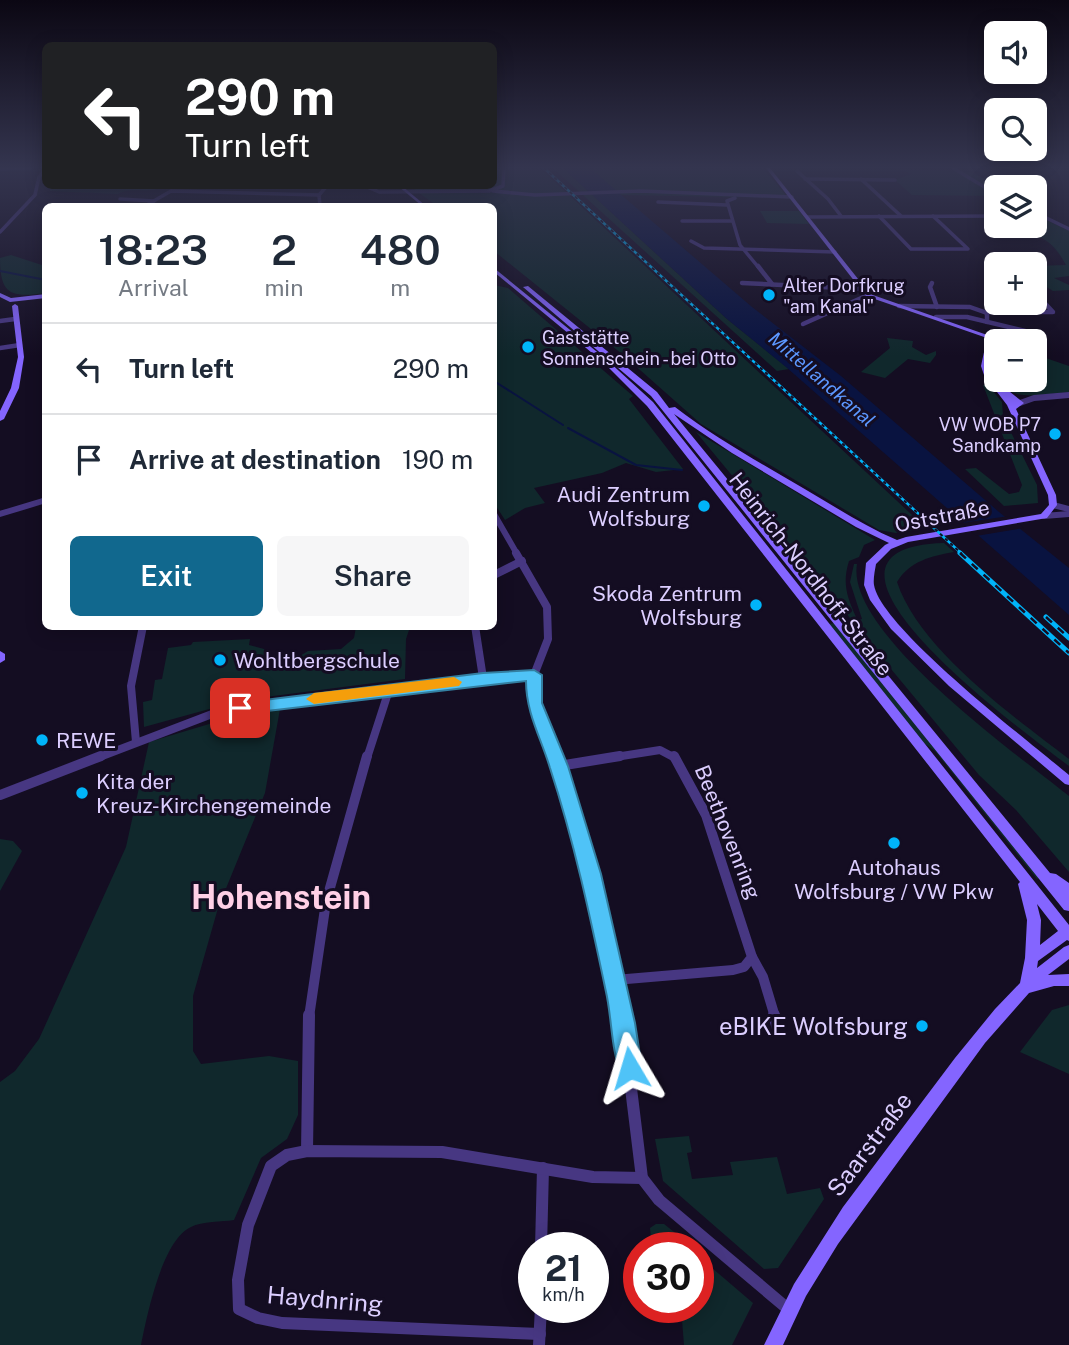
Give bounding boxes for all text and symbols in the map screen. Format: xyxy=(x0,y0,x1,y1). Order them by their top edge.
map controls xyxy=(984,21,1047,392)
button: sound xyxy=(984,21,1047,84)
text: 290 m xyxy=(185,68,335,126)
icon: left xyxy=(70,70,161,161)
button: search xyxy=(984,98,1047,161)
text: Turn left xyxy=(185,127,310,164)
button: layers xyxy=(984,175,1047,238)
text: 18:23 xyxy=(98,225,208,274)
text: 2 xyxy=(271,225,297,274)
text: 480 xyxy=(360,225,441,274)
button: + xyxy=(984,252,1047,315)
text: Arrival xyxy=(118,274,189,301)
text: min xyxy=(264,274,303,301)
text: m xyxy=(390,274,410,301)
place label: Alter Dorfkrug "am Kanal" xyxy=(783,275,905,317)
marker: Alter Dorfkrug "am Kanal" xyxy=(761,287,777,303)
place label: Gaststätte Sonnenschein - bei Otto xyxy=(542,327,736,369)
water label: Mittellandkanal xyxy=(764,327,880,431)
button: − xyxy=(984,329,1047,392)
marker: Gaststätte Sonnenschein - bei Otto xyxy=(520,339,536,355)
icon: left xyxy=(70,350,108,388)
text: Turn left xyxy=(129,353,234,384)
text: 290 m xyxy=(393,353,469,384)
place label: VW WOB P7 Sandkamp xyxy=(939,414,1041,456)
marker: VW WOB P7 Sandkamp xyxy=(1047,426,1063,442)
icon: arrive xyxy=(70,441,108,479)
text: Arrive at destination xyxy=(129,444,381,475)
text: 190 m xyxy=(402,444,473,475)
street label: Heinrich-Nordhoff-Straße xyxy=(724,467,898,681)
place label: Audi Zentrum Wolfsburg xyxy=(557,482,690,531)
street label: Oststraße xyxy=(892,495,992,537)
marker: Audi Zentrum Wolfsburg xyxy=(696,498,712,514)
button: Exit xyxy=(70,536,263,616)
button: Share xyxy=(277,536,469,616)
place label: Skoda Zentrum Wolfsburg xyxy=(592,581,742,630)
marker: Skoda Zentrum Wolfsburg xyxy=(748,597,764,613)
place label: Wohltbergschule xyxy=(234,648,400,673)
marker: Wohltbergschule xyxy=(212,652,228,668)
pin xyxy=(210,678,270,738)
icon: arrive xyxy=(221,689,259,727)
place label: REWE xyxy=(56,728,116,753)
marker: REWE xyxy=(34,732,50,748)
street label: Beethovenring xyxy=(690,761,766,903)
place label: Kita der Kreuz-Kirchengemeinde xyxy=(96,769,331,818)
marker: Kita der Kreuz-Kirchengemeinde xyxy=(74,785,90,801)
marker: Autohaus Wolfsburg / VW Pkw xyxy=(886,835,902,851)
place label: Autohaus Wolfsburg / VW Pkw xyxy=(794,855,994,904)
district label: Hohenstein xyxy=(191,878,371,916)
place label: eBIKE Wolfsburg xyxy=(719,1012,908,1040)
marker: eBIKE Wolfsburg xyxy=(914,1018,930,1034)
position arrow xyxy=(593,1031,667,1105)
street label: Saarstraße xyxy=(821,1086,917,1202)
speed limit sign: 30 xyxy=(623,1232,714,1323)
text: 21 xyxy=(545,1248,582,1289)
street label: Haydnring xyxy=(266,1280,384,1318)
text: km/h xyxy=(542,1284,585,1305)

